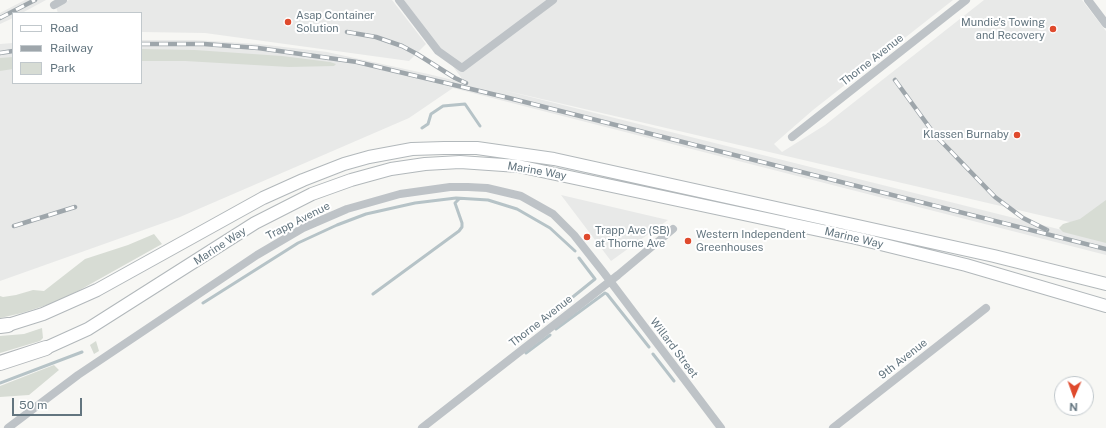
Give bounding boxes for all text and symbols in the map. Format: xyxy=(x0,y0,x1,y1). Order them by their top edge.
place label: Asap Container Solution xyxy=(296,9,374,35)
legend xyxy=(12,12,142,84)
place label: Mundie's Towing and Recovery xyxy=(961,16,1045,42)
marker: Asap Container Solution xyxy=(283,17,293,27)
text: Road xyxy=(50,21,78,35)
marker: Mundie's Towing and Recovery xyxy=(1048,24,1058,34)
street label: Thorne Avenue xyxy=(838,31,906,89)
text: Railway xyxy=(50,41,93,55)
text: Park xyxy=(50,61,76,75)
place label: Klassen Burnaby xyxy=(923,128,1009,142)
marker: Klassen Burnaby xyxy=(1012,130,1022,140)
street label: Marine Way xyxy=(506,159,568,183)
street label: Trapp Avenue xyxy=(264,199,332,243)
street label: Marine Way xyxy=(191,224,249,268)
place label: Trapp Ave (SB) at Thorne Ave xyxy=(595,224,670,250)
street label: Marine Way xyxy=(823,225,885,251)
place label: Western Independent Greenhouses xyxy=(696,228,806,254)
marker: Trapp Ave (SB) at Thorne Ave xyxy=(582,232,592,242)
marker: Western Independent Greenhouses xyxy=(683,236,693,246)
street label: Thorne Avenue xyxy=(507,292,575,350)
street label: Willard Street xyxy=(647,316,701,380)
street label: 9th Avenue xyxy=(876,336,930,382)
north arrow xyxy=(1054,376,1094,416)
scale bar xyxy=(14,390,84,416)
text: 50 m xyxy=(19,398,47,412)
text: N xyxy=(1069,401,1078,413)

